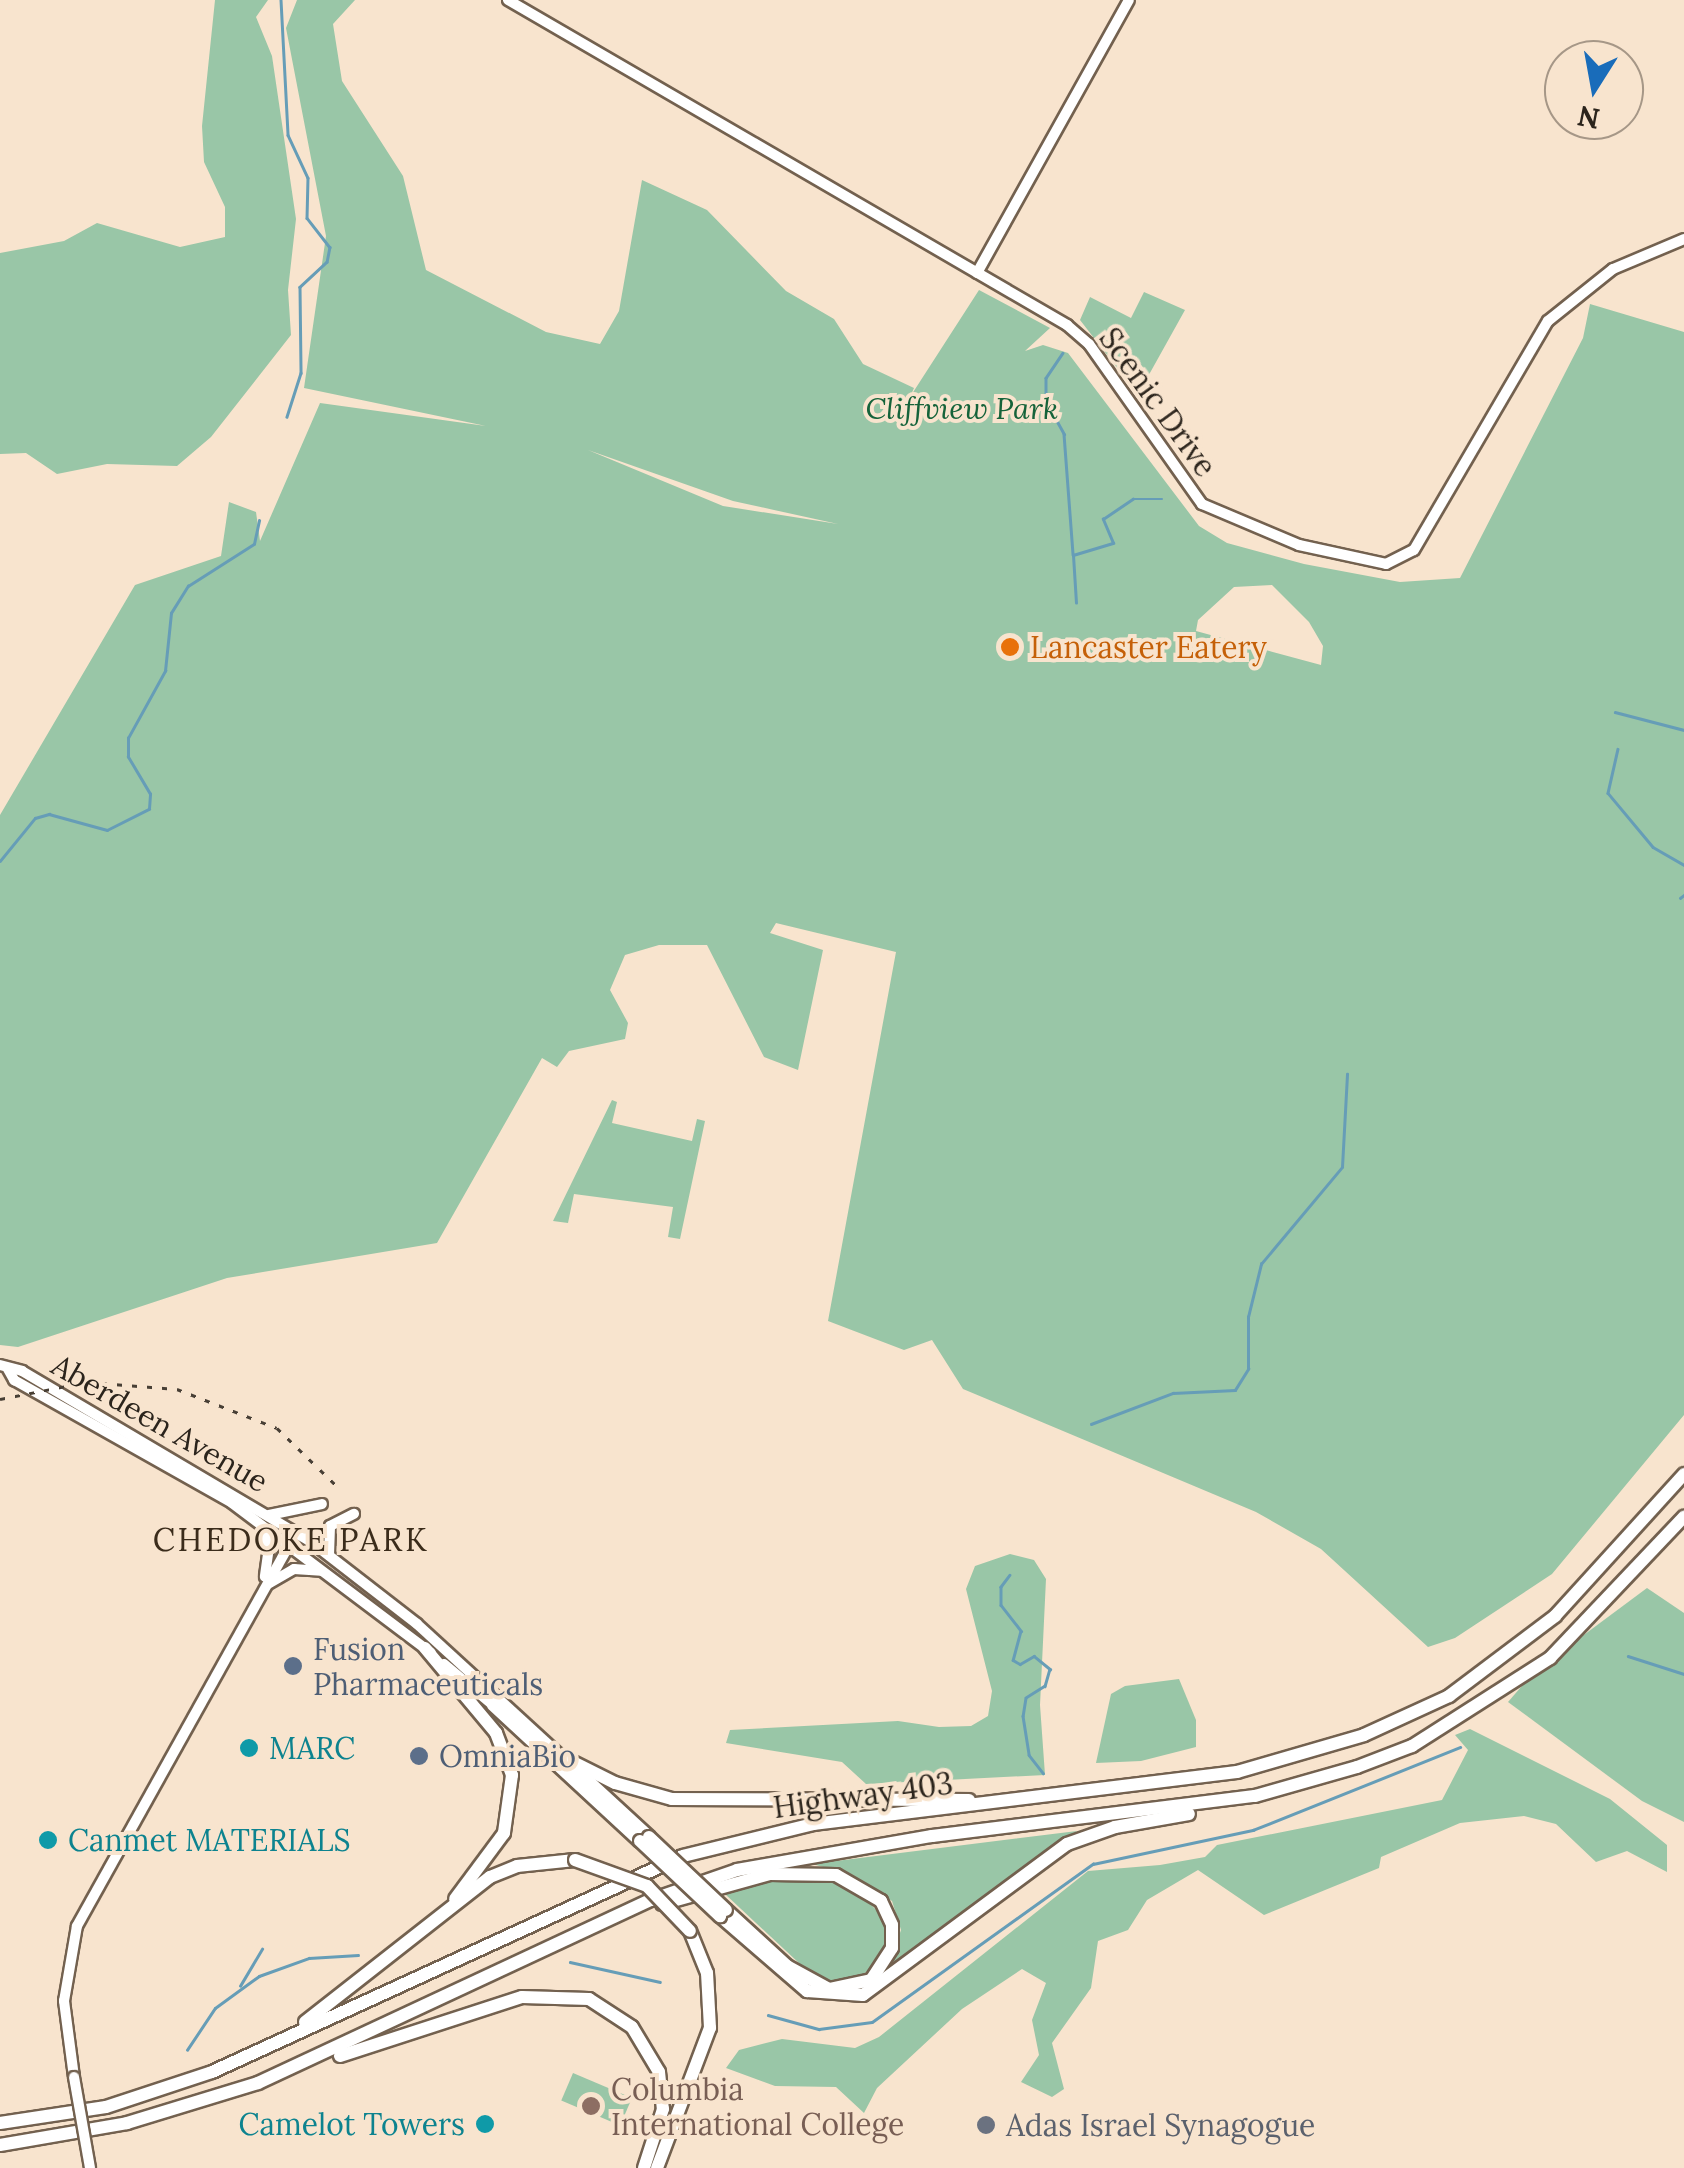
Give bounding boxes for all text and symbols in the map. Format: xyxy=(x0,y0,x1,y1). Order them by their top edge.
north arrow xyxy=(1544,40,1644,140)
text: N xyxy=(1575,98,1603,137)
street label: Scenic Drive xyxy=(1092,321,1224,483)
park label: Cliffview Park xyxy=(866,390,1058,426)
place label: Lancaster Eatery xyxy=(1030,629,1267,665)
marker: Lancaster Eatery xyxy=(999,636,1021,658)
street label: Aberdeen Avenue xyxy=(46,1347,274,1499)
district label: CHEDOKE PARK xyxy=(153,1521,429,1559)
place label: Fusion Pharmaceuticals xyxy=(313,1631,543,1702)
marker: Fusion Pharmaceuticals xyxy=(282,1655,304,1677)
place label: MARC xyxy=(269,1730,355,1766)
marker: MARC xyxy=(238,1737,260,1759)
place label: OmniaBio xyxy=(439,1738,576,1774)
marker: OmniaBio xyxy=(408,1745,430,1767)
street label: Highway 403 xyxy=(771,1765,955,1825)
place label: Canmet MATERIALS xyxy=(68,1822,351,1858)
marker: Canmet MATERIALS xyxy=(37,1829,59,1851)
place label: Columbia International College xyxy=(611,2071,904,2142)
marker: Columbia International College xyxy=(580,2095,602,2117)
place label: Camelot Towers xyxy=(238,2106,465,2142)
place label: Adas Israel Synagogue xyxy=(1006,2107,1315,2143)
marker: Camelot Towers xyxy=(474,2113,496,2135)
marker: Adas Israel Synagogue xyxy=(975,2114,997,2136)

